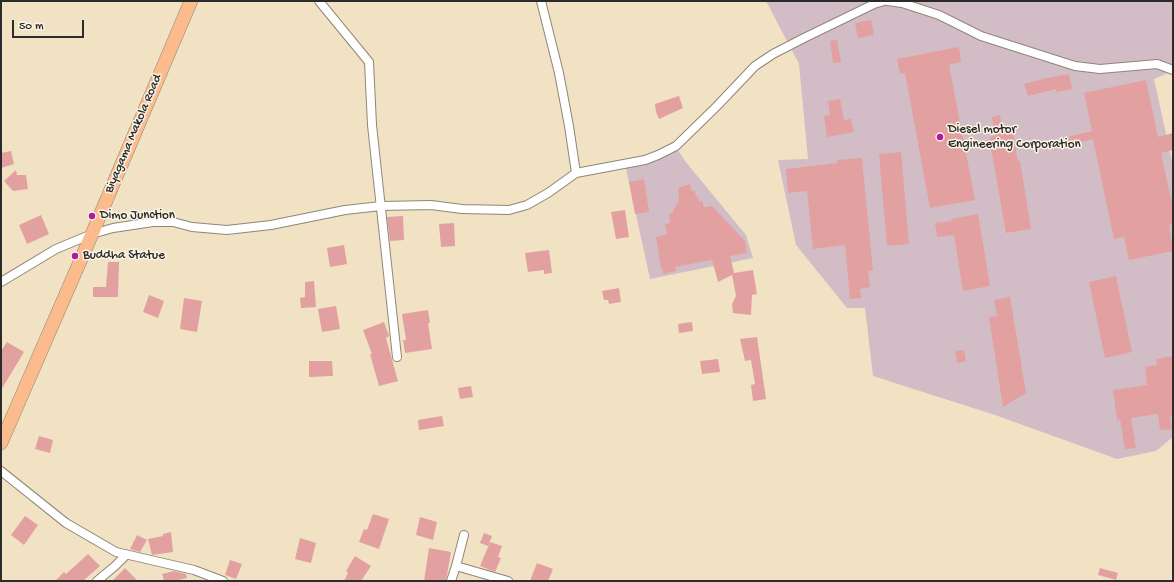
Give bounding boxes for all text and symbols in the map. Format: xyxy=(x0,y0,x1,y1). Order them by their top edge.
scale bar xyxy=(14,12,86,38)
text: 50 m xyxy=(19,20,44,34)
street label: Biyagama Makola Road xyxy=(102,72,166,196)
place label: Diesel motor Engineering Corporation xyxy=(948,122,1081,153)
marker: Diesel motor Engineering Corporation xyxy=(935,132,945,142)
place label: Dimo Junction xyxy=(100,208,175,224)
marker: Dimo Junction xyxy=(87,211,97,221)
place label: Buddha Statue xyxy=(83,248,165,264)
marker: Buddha Statue xyxy=(70,251,80,261)

